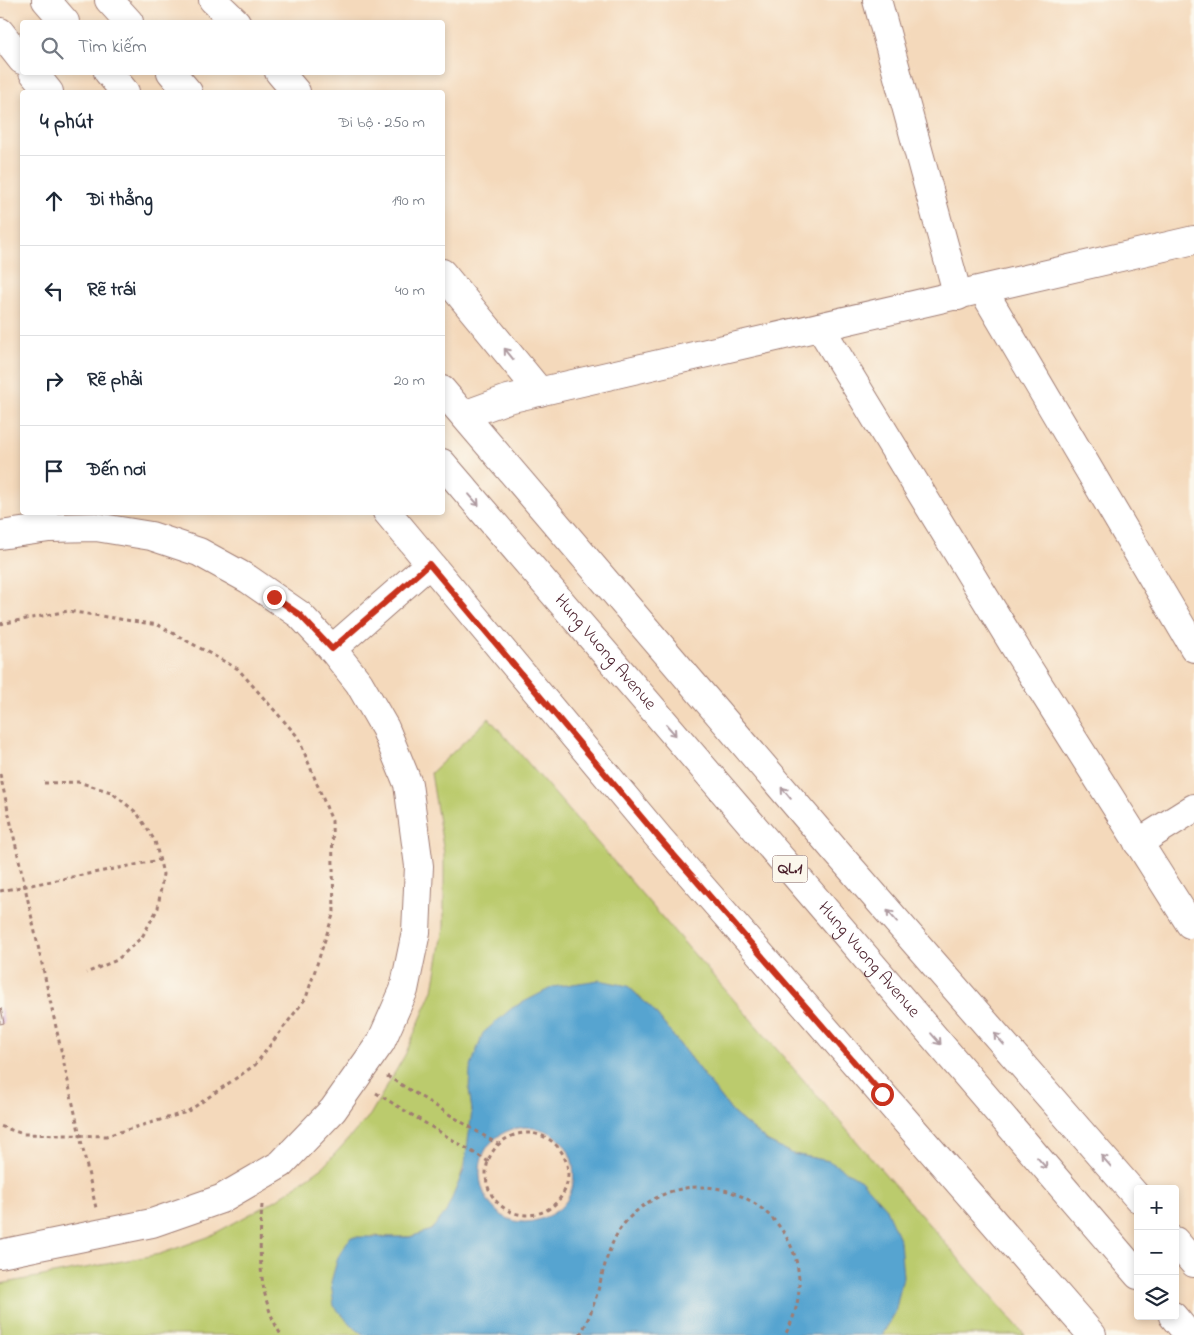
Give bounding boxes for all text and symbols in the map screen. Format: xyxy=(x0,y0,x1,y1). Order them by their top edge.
search box xyxy=(20,20,445,75)
icon: search xyxy=(38,34,66,62)
text: Tìm kiếm xyxy=(78,34,147,61)
text: 4 phút xyxy=(40,108,94,138)
text: Đi bộ · 250 m xyxy=(338,111,425,135)
icon: ahead xyxy=(40,187,68,215)
text: Đi thẳng xyxy=(87,187,153,214)
text: 190 m xyxy=(392,189,425,213)
icon: left xyxy=(40,277,68,305)
text: Rẽ trái xyxy=(87,277,136,304)
text: 40 m xyxy=(395,279,425,303)
one-way arrow xyxy=(504,348,515,361)
icon: right xyxy=(40,367,68,395)
text: Rẽ phải xyxy=(87,367,143,394)
text: 20 m xyxy=(394,369,425,393)
icon: arrive xyxy=(40,457,68,485)
text: Đến nơi xyxy=(87,457,146,484)
one-way arrow xyxy=(469,493,480,506)
route end xyxy=(263,586,286,609)
street label: Hung Vuong Avenue xyxy=(547,589,663,717)
one-way arrow xyxy=(665,723,677,736)
one-way arrow xyxy=(780,787,792,800)
road number: QL.1 xyxy=(772,856,808,882)
street label: Hung Vuong Avenue xyxy=(811,897,926,1025)
one-way arrow xyxy=(886,910,898,923)
one-way arrow xyxy=(993,1032,1005,1045)
one-way arrow xyxy=(930,1033,942,1046)
route start xyxy=(871,1083,894,1106)
one-way arrow xyxy=(1100,1155,1111,1168)
one-way arrow xyxy=(1036,1156,1047,1169)
map controls xyxy=(1134,1185,1179,1320)
button: + xyxy=(1134,1185,1179,1230)
button: − xyxy=(1134,1230,1179,1275)
button: layers xyxy=(1134,1275,1179,1320)

